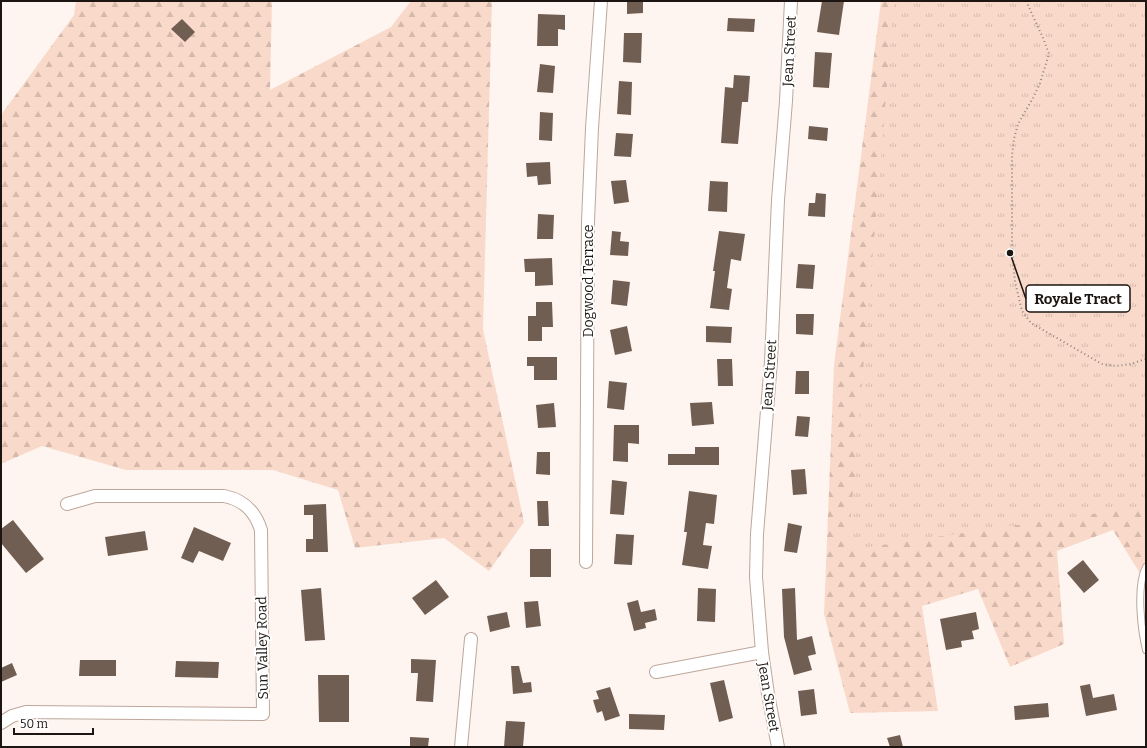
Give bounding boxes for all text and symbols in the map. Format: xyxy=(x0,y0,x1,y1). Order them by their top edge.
street label: Jean Street xyxy=(779,15,800,88)
street label: Dogwood Terrace xyxy=(580,225,597,337)
callout: Royale Tract xyxy=(1026,285,1130,312)
text: Royale Tract xyxy=(1034,290,1122,308)
street label: Jean Street xyxy=(758,339,780,412)
street label: Sun Valley Road xyxy=(253,596,272,700)
street label: Jean Street xyxy=(754,660,783,734)
scale bar xyxy=(14,710,93,736)
text: 50 m xyxy=(20,717,49,731)

